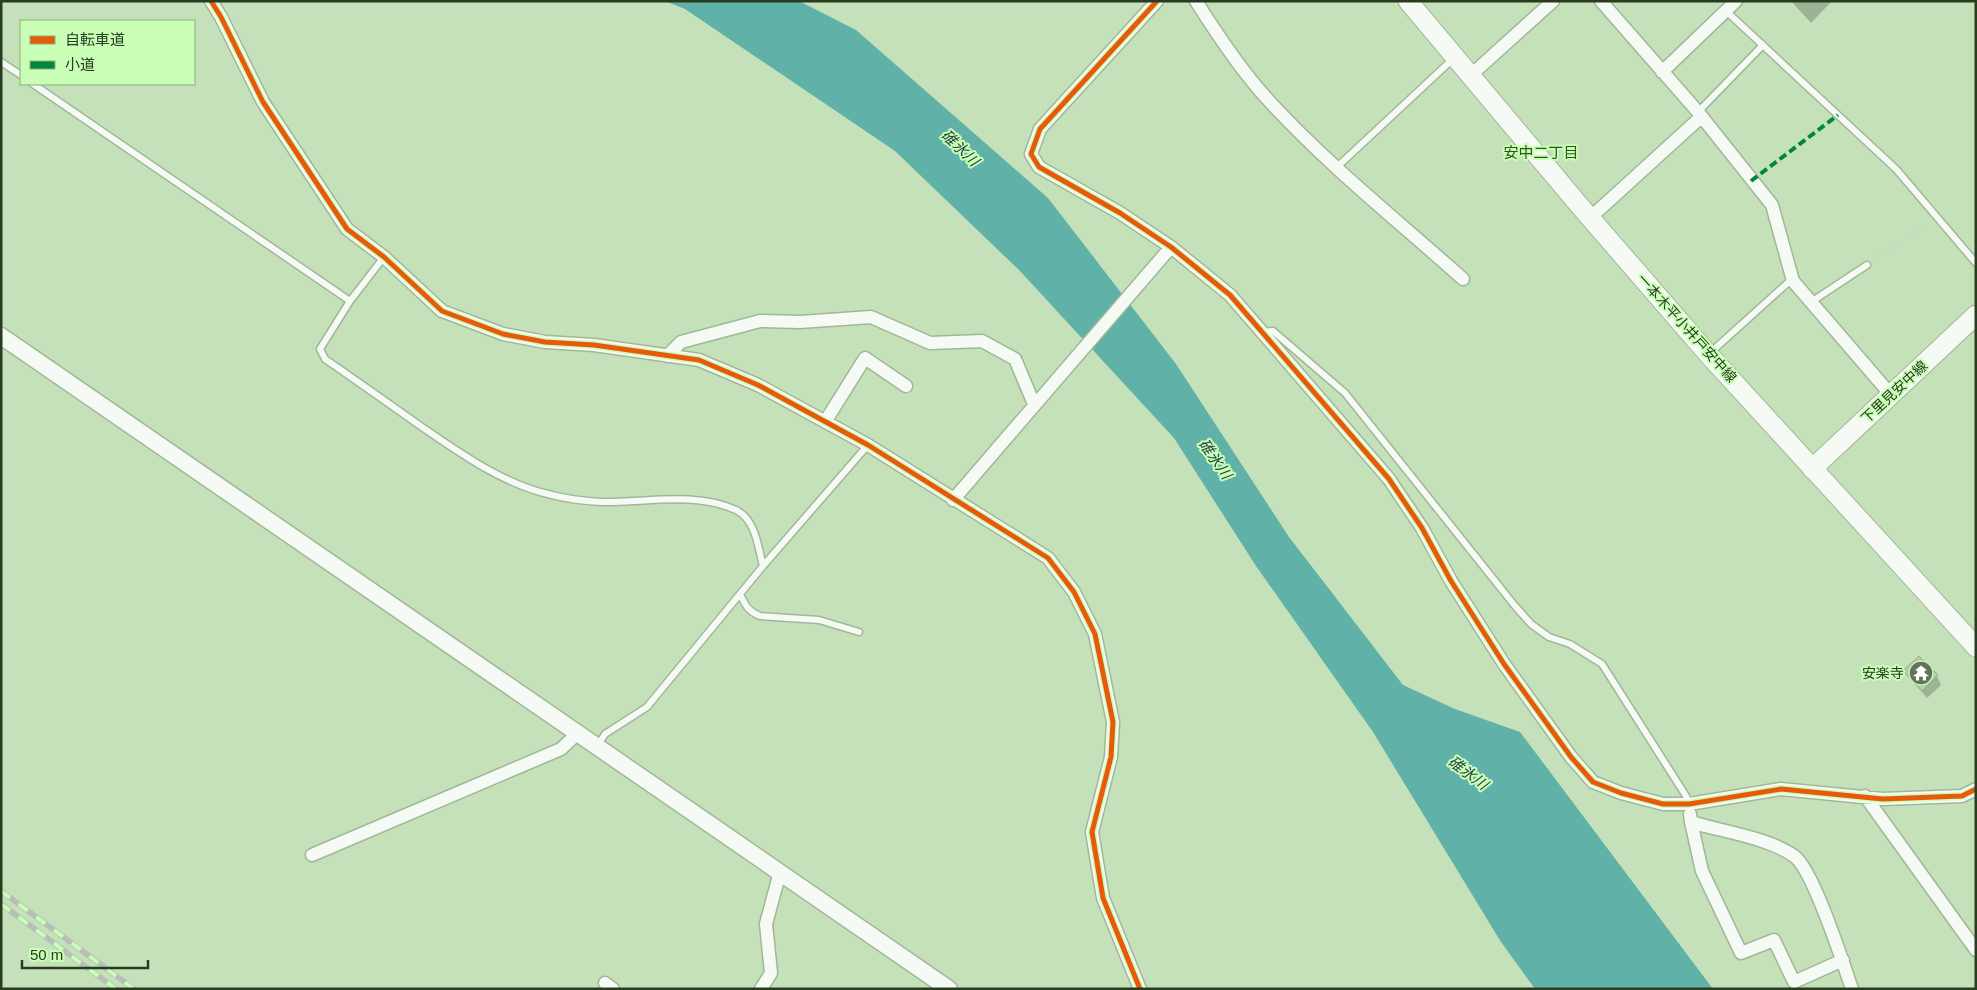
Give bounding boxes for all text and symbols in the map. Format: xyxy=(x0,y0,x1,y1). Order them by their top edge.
legend xyxy=(20,20,195,85)
text: 自転車道 xyxy=(65,31,125,48)
text: 小道 xyxy=(65,56,95,73)
water label: 碓氷川 xyxy=(938,126,984,171)
district label: 安中二丁目 xyxy=(1503,144,1579,161)
street label: 一本木平小井戸安中線 xyxy=(1634,271,1740,385)
street label: 下里見安中線 xyxy=(1858,358,1930,426)
water label: 碓氷川 xyxy=(1196,435,1236,484)
temple icon: 安楽寺 xyxy=(1908,660,1934,686)
place label: 安楽寺 xyxy=(1862,665,1904,681)
water label: 碓氷川 xyxy=(1445,752,1493,794)
scale bar xyxy=(22,938,149,970)
text: 50 m xyxy=(30,946,63,963)

